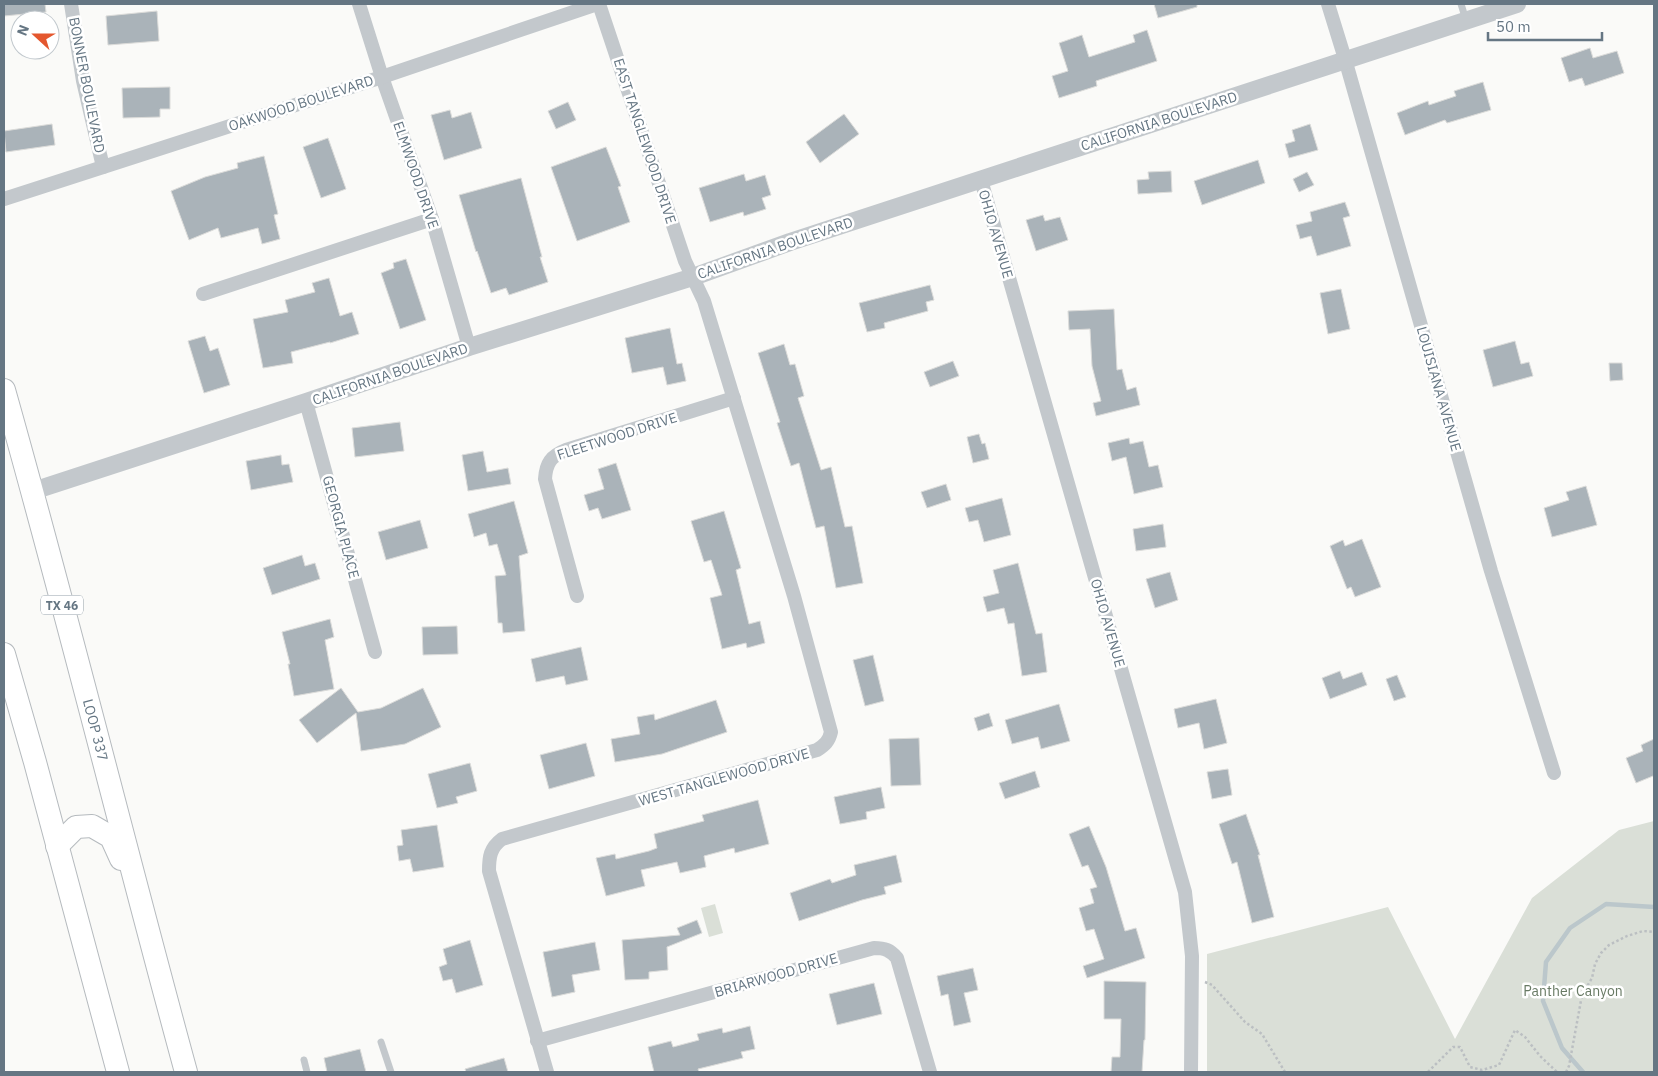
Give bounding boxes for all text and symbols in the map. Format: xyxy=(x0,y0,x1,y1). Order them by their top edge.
north arrow xyxy=(10,10,60,60)
scale bar xyxy=(1488,10,1602,42)
street label: BONNER BOULEVARD xyxy=(65,15,109,155)
text: 50 m xyxy=(1496,17,1531,36)
text: N xyxy=(13,22,33,38)
street label: EAST TANGLEWOOD DRIVE xyxy=(610,56,680,226)
street label: OAKWOOD BOULEVARD xyxy=(226,71,376,135)
street label: CALIFORNIA BOULEVARD xyxy=(1079,87,1239,155)
street label: ELMWOOD DRIVE xyxy=(389,119,443,231)
street label: OHIO AVENUE xyxy=(975,188,1017,280)
street label: CALIFORNIA BOULEVARD xyxy=(695,213,855,283)
street label: LOUISIANA AVENUE xyxy=(1413,324,1465,454)
street label: CALIFORNIA BOULEVARD xyxy=(310,339,470,409)
street label: FLEETWOOD DRIVE xyxy=(555,408,679,464)
street label: GEORGIA PLACE xyxy=(319,474,363,580)
street label: OHIO AVENUE xyxy=(1087,577,1129,669)
road number: TX 46 xyxy=(41,596,83,614)
street label: LOOP 337 xyxy=(79,697,112,763)
street label: WEST TANGLEWOOD DRIVE xyxy=(637,744,811,810)
street label: BRIARWOOD DRIVE xyxy=(712,949,840,1001)
park label: Panther Canyon xyxy=(1523,982,1623,1000)

